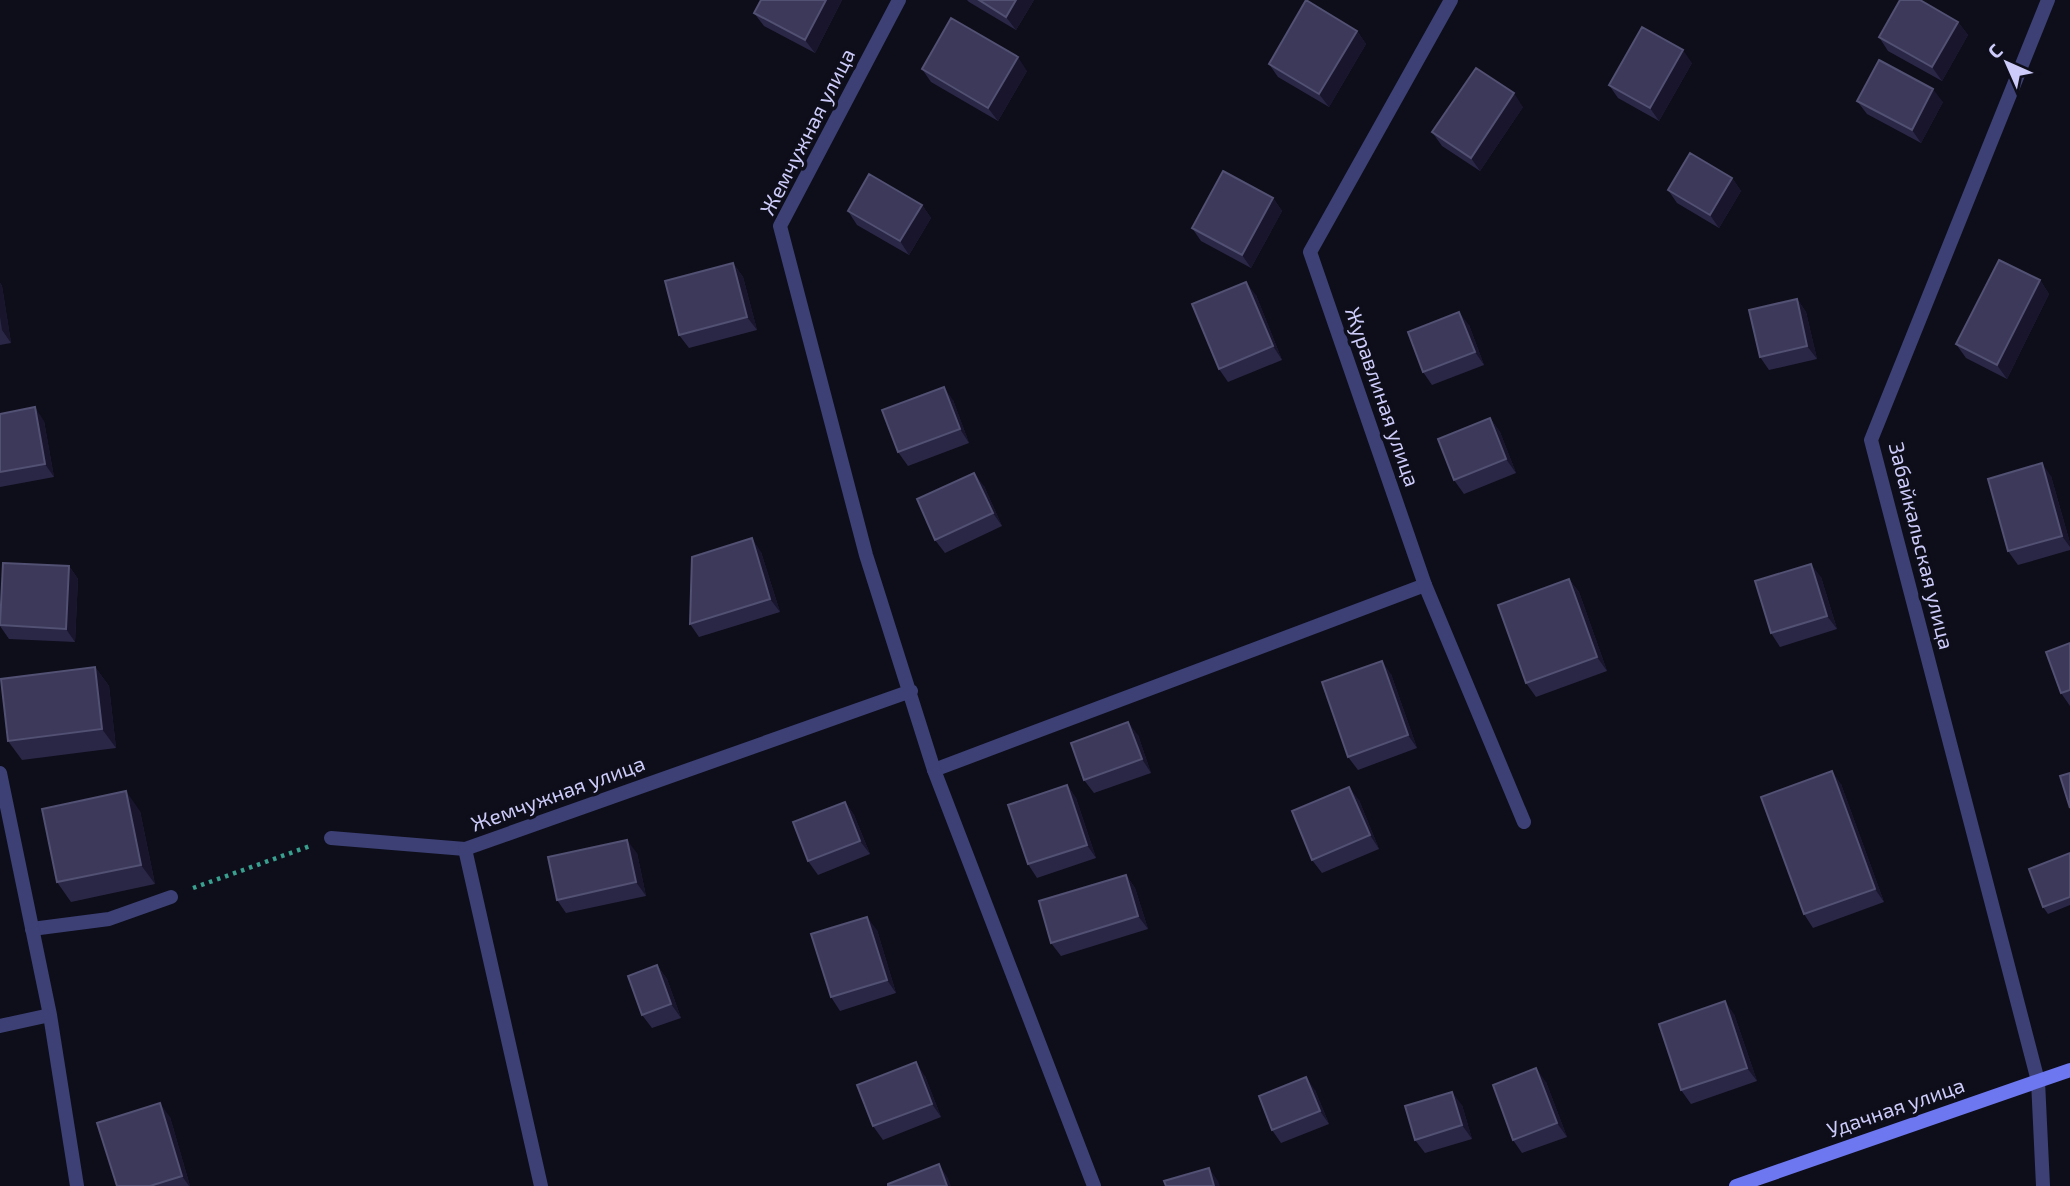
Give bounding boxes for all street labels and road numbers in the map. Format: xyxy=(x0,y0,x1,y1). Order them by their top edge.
street label: Жемчужная улица xyxy=(754,44,860,219)
street label: Журавлиная улица xyxy=(1340,304,1426,490)
street label: Забайкальская улица xyxy=(1884,440,1960,652)
street label: Жемчужная улица xyxy=(467,749,648,837)
street label: Удачная улица xyxy=(1823,1071,1968,1143)

